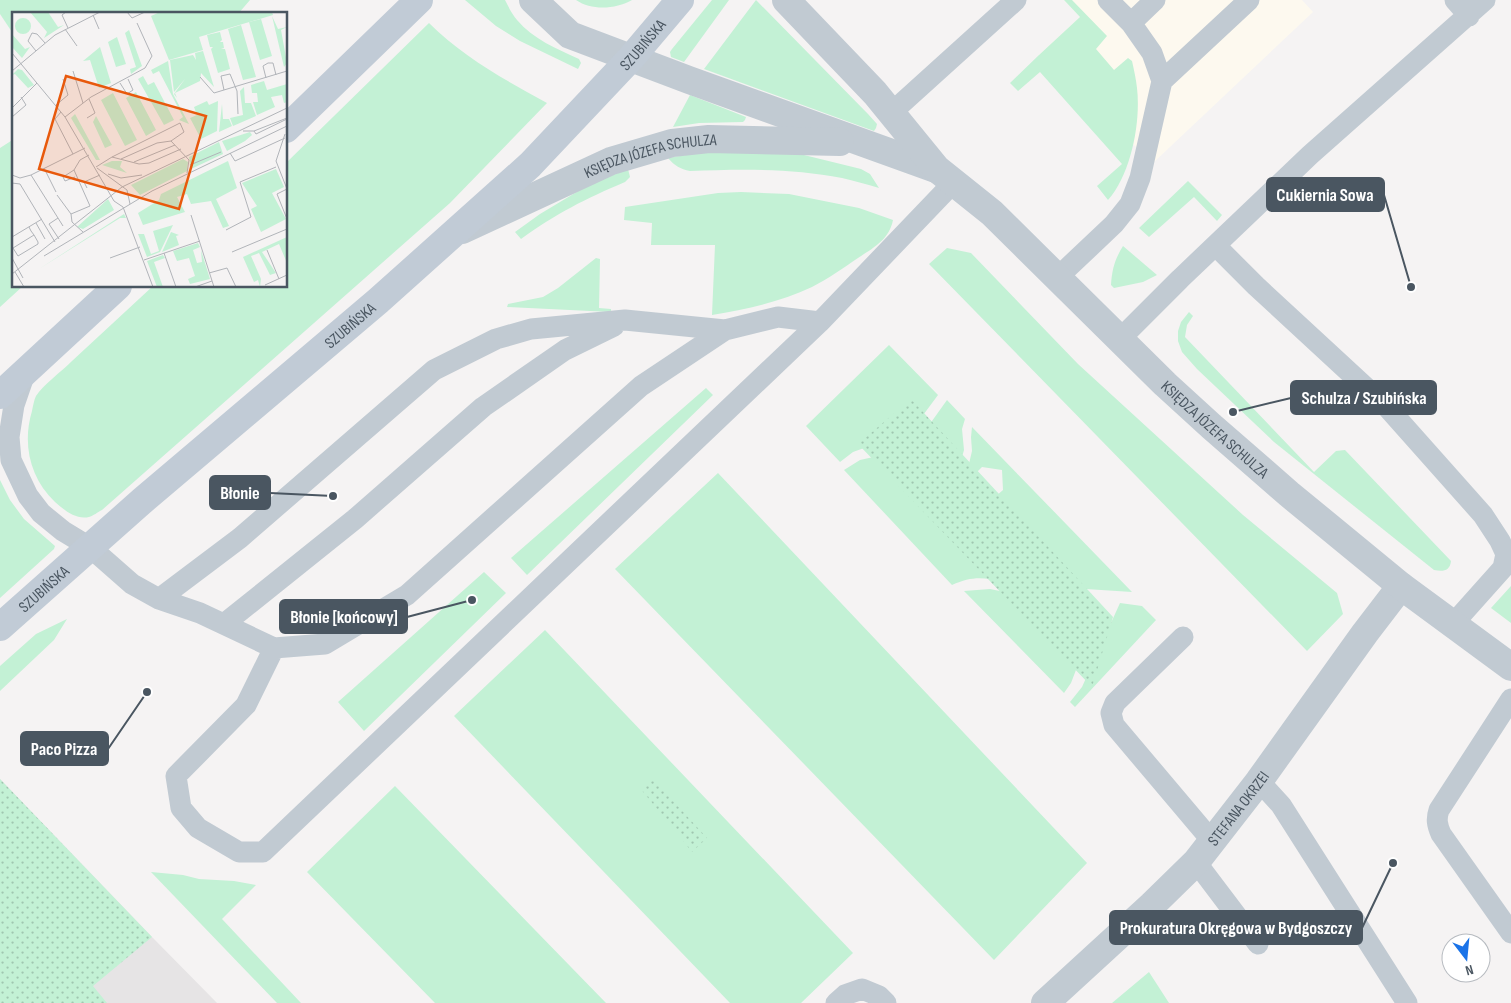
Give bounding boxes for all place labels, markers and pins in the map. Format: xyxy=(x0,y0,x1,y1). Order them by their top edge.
callout: Cukiernia Sowa xyxy=(1267,178,1384,211)
callout: Schulza / Szubińska xyxy=(1291,381,1436,414)
callout: Błonie xyxy=(210,476,270,509)
callout: Błonie [końcowy] xyxy=(280,600,407,633)
callout: Paco Pizza xyxy=(21,732,108,765)
callout: Prokuratura Okręgowa w Bydgoszczy xyxy=(1110,911,1362,944)

